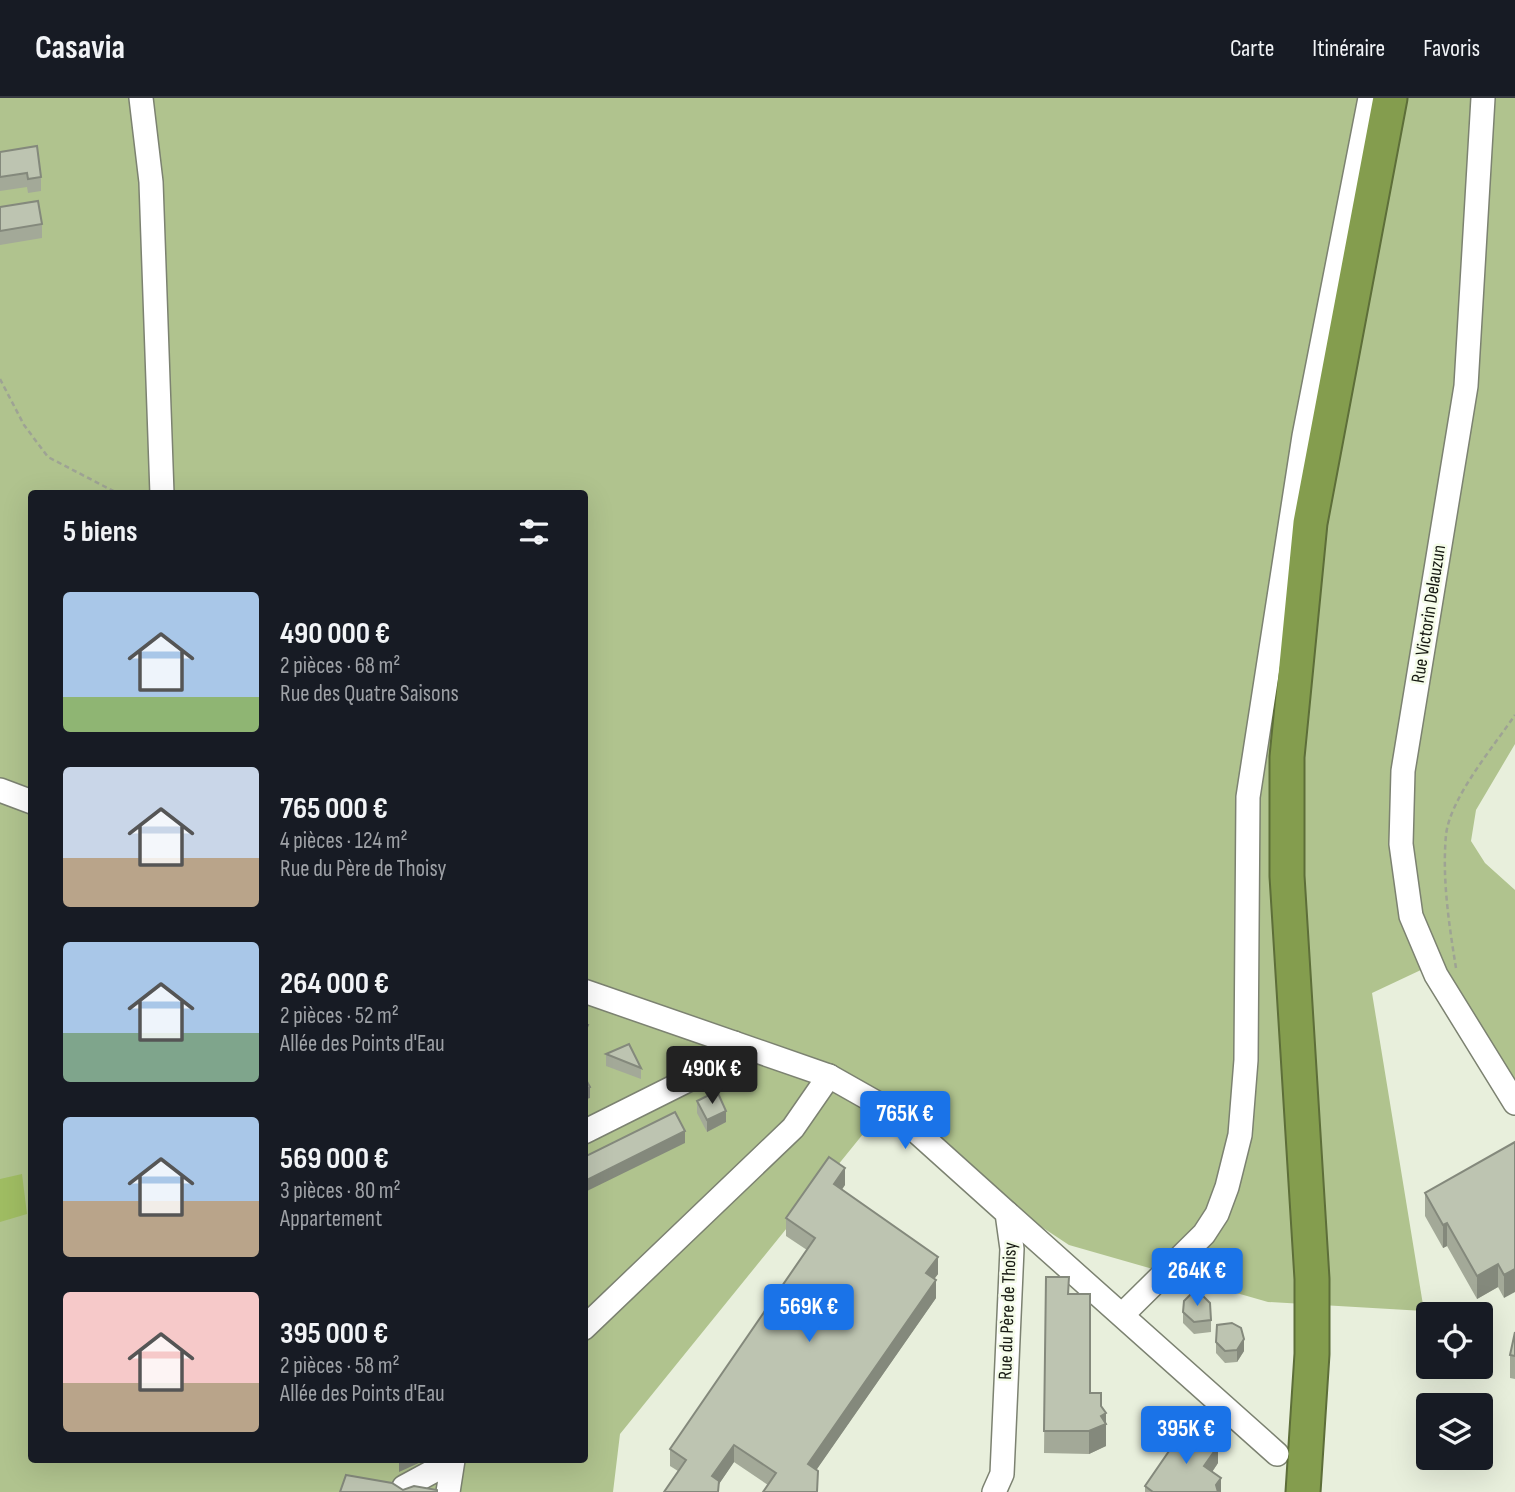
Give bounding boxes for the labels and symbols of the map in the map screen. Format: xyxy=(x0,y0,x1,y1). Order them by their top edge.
street label: Rue Victorin Delauzun xyxy=(1407,543,1451,685)
pin: 490K € xyxy=(655,1046,769,1106)
pin: 765K € xyxy=(848,1091,962,1151)
street label: Rue du Père de Thoisy xyxy=(994,1241,1022,1380)
pin: 264K € xyxy=(1140,1248,1254,1308)
pin: 569K € xyxy=(752,1284,866,1344)
pin: 395K € xyxy=(1129,1406,1243,1466)

